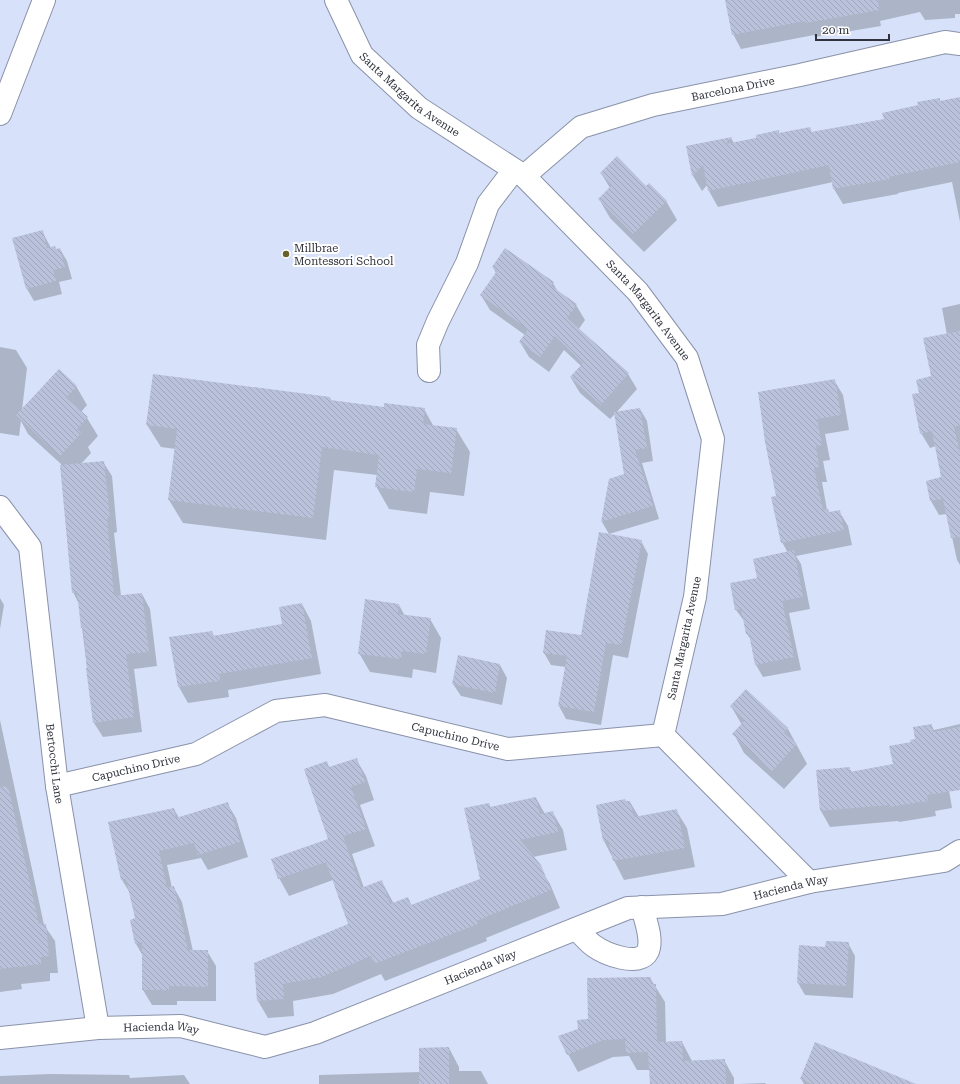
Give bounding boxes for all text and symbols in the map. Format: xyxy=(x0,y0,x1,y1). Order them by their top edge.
scale bar xyxy=(816,16,889,42)
text: 20 m xyxy=(822,23,849,37)
street label: Santa Margarita Avenue xyxy=(357,50,462,140)
street label: Barcelona Drive xyxy=(690,74,776,104)
place label: Millbrae Montessori School xyxy=(294,242,394,268)
marker: Millbrae Montessori School xyxy=(281,249,291,259)
street label: Santa Margarita Avenue xyxy=(603,258,693,363)
street label: Santa Margarita Avenue xyxy=(665,575,704,701)
street label: Capuchino Drive xyxy=(410,720,501,754)
street label: Bertocchi Lane xyxy=(43,723,66,805)
street label: Capuchino Drive xyxy=(91,752,181,785)
street label: Hacienda Way xyxy=(752,873,830,903)
street label: Hacienda Way xyxy=(443,947,519,988)
street label: Hacienda Way xyxy=(123,1019,201,1037)

